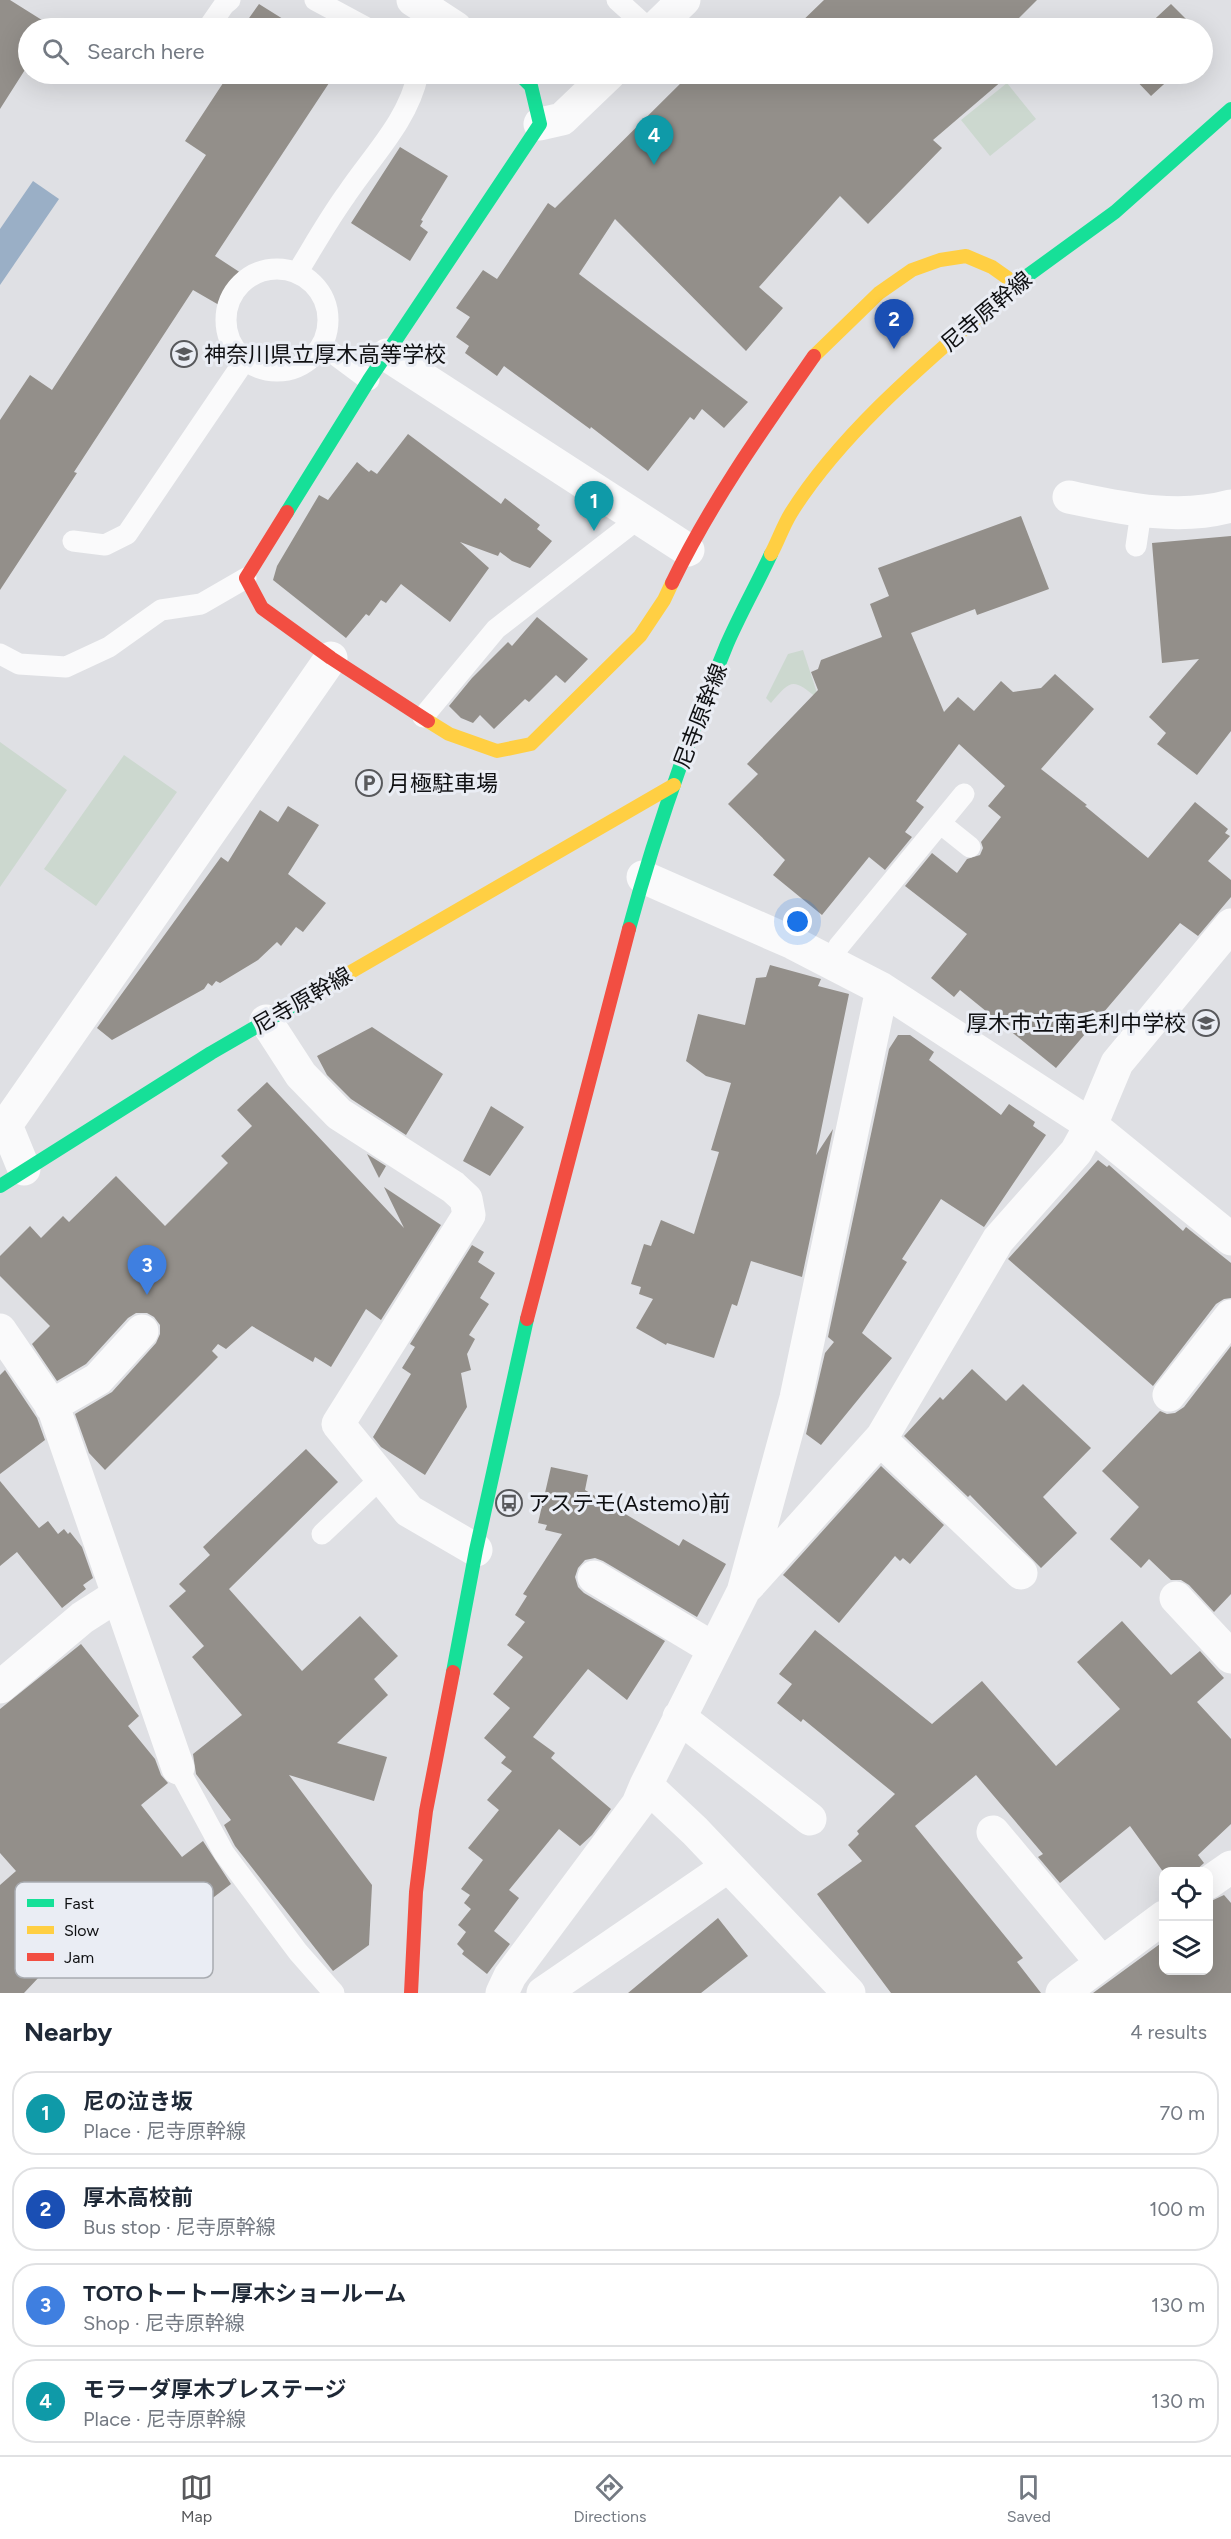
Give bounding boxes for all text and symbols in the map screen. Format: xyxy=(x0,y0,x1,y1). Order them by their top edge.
search box xyxy=(18,18,1213,84)
icon: search xyxy=(39,35,72,68)
text: Search here xyxy=(87,38,205,65)
pin: 4 xyxy=(634,116,674,165)
street label: 尼寺原幹線 xyxy=(936,266,1037,357)
pin: 2 xyxy=(874,300,914,349)
school or university icon: 神奈川県立厚木高等学校 xyxy=(169,339,199,369)
place label: 神奈川県立厚木高等学校 xyxy=(204,341,446,368)
pin: 1 xyxy=(574,482,614,531)
street label: 尼寺原幹線 xyxy=(668,660,733,772)
parking icon: 月極駐車場 xyxy=(354,768,384,798)
place label: 月極駐車場 xyxy=(388,770,498,797)
your location xyxy=(783,907,812,936)
street label: 尼寺原幹線 xyxy=(248,961,357,1040)
school or university icon: 厚木市立南毛利中学校 xyxy=(1191,1008,1221,1038)
place label: 厚木市立南毛利中学校 xyxy=(966,1010,1186,1037)
pin: 3 xyxy=(128,1246,166,1295)
bus stop icon: アステモ(Astemo)前 xyxy=(494,1488,524,1518)
place label: アステモ(Astemo)前 xyxy=(528,1490,730,1517)
map controls xyxy=(1159,1867,1213,1975)
button: locate xyxy=(1159,1867,1213,1921)
legend xyxy=(15,1882,213,1978)
text: Fast xyxy=(64,1894,94,1913)
text: Slow xyxy=(64,1921,99,1940)
button: layers xyxy=(1159,1921,1213,1975)
text: Jam xyxy=(64,1948,94,1967)
text: Nearby xyxy=(24,2016,112,2048)
text: 4 results xyxy=(1130,2020,1207,2044)
text: 尼の泣き坂 xyxy=(83,2088,193,2115)
text: 1 xyxy=(41,2101,50,2125)
text: 70 m xyxy=(1159,2101,1205,2125)
text: Place · 尼寺原幹線 xyxy=(83,2119,246,2143)
text: 厚木高校前 xyxy=(83,2184,193,2211)
text: 2 xyxy=(40,2197,51,2221)
text: 100 m xyxy=(1149,2197,1205,2221)
text: Bus stop · 尼寺原幹線 xyxy=(83,2215,276,2239)
text: TOTOトートー厚木ショールーム xyxy=(83,2280,406,2307)
text: 3 xyxy=(40,2293,51,2317)
text: 130 m xyxy=(1151,2293,1205,2317)
text: Shop · 尼寺原幹線 xyxy=(83,2311,245,2335)
text: モラーダ厚木プレステージ xyxy=(83,2376,347,2403)
text: 4 xyxy=(39,2389,52,2413)
text: 130 m xyxy=(1151,2389,1205,2413)
text: Place · 尼寺原幹線 xyxy=(83,2407,246,2431)
tab: Map xyxy=(180,2471,213,2526)
tab: Directions xyxy=(573,2471,646,2526)
tab: Saved xyxy=(1007,2471,1051,2526)

